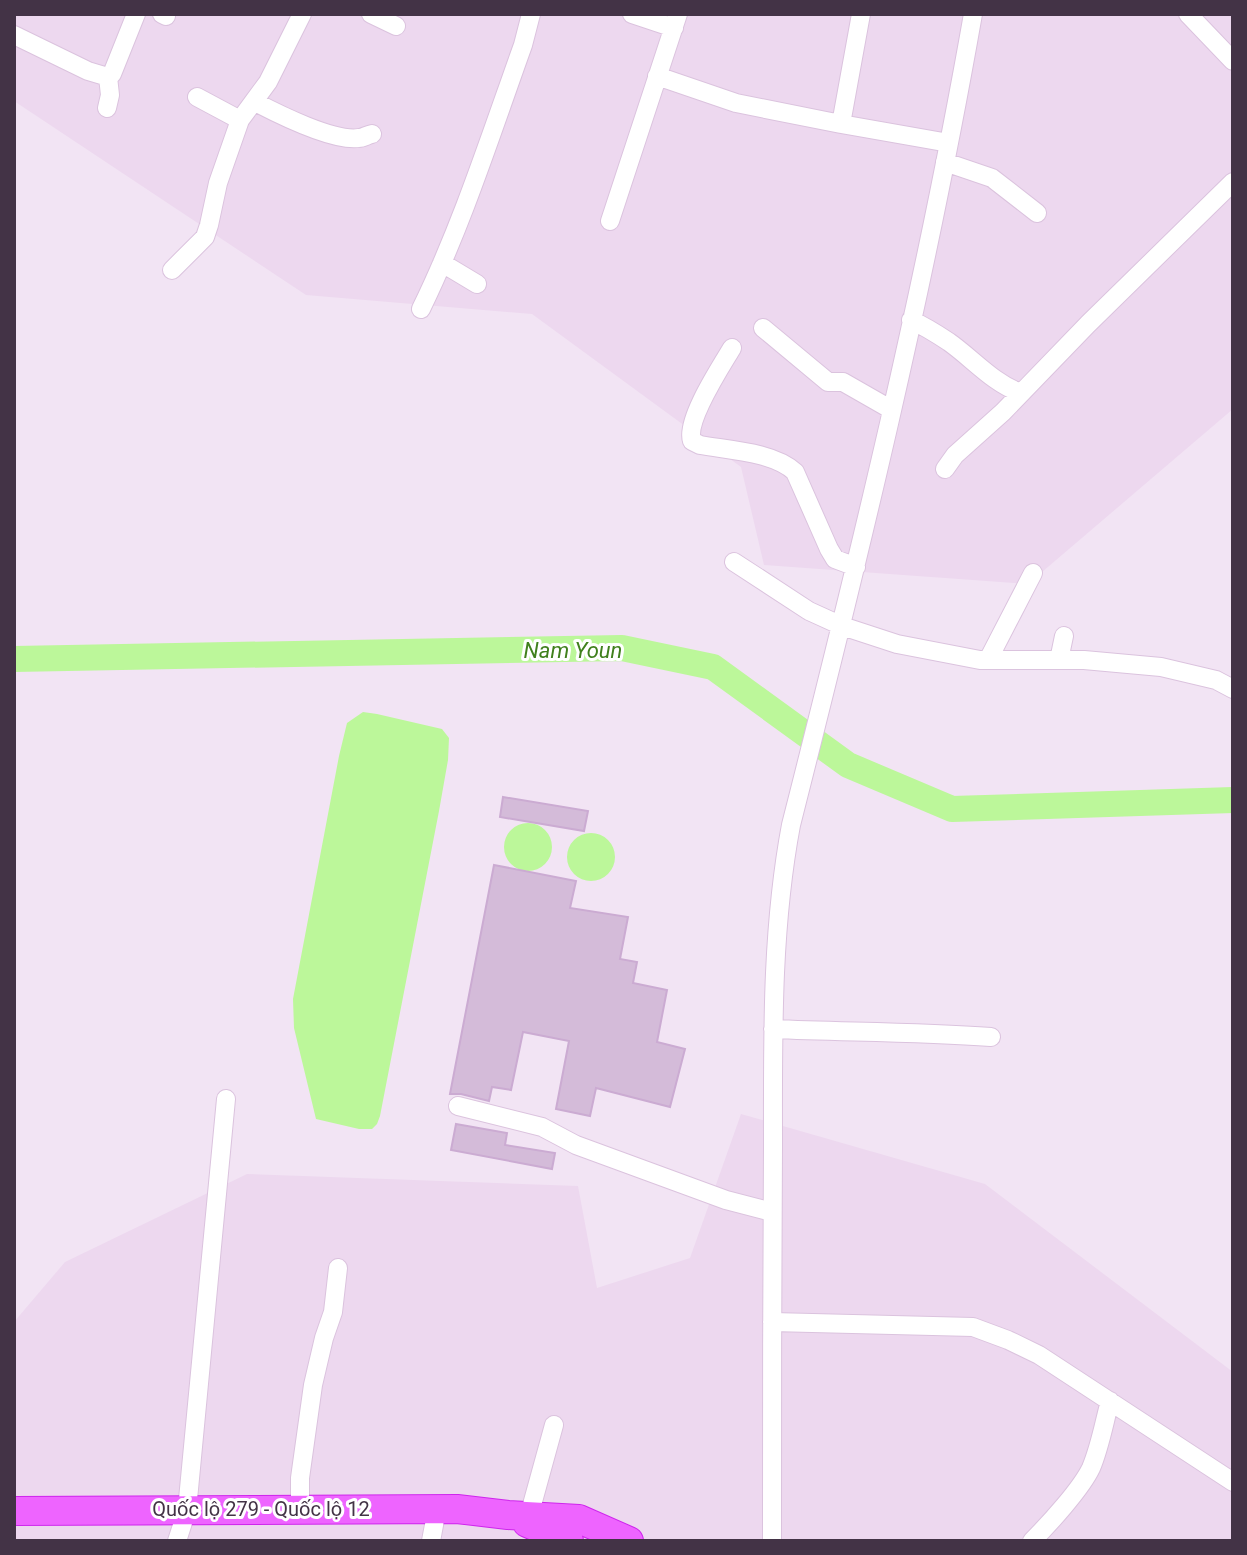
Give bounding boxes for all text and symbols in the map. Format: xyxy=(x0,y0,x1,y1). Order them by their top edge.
water label: Nam Youn xyxy=(524,638,622,663)
street label: Quốc lộ 279 - Quốc lộ 12 xyxy=(152,1497,370,1521)

